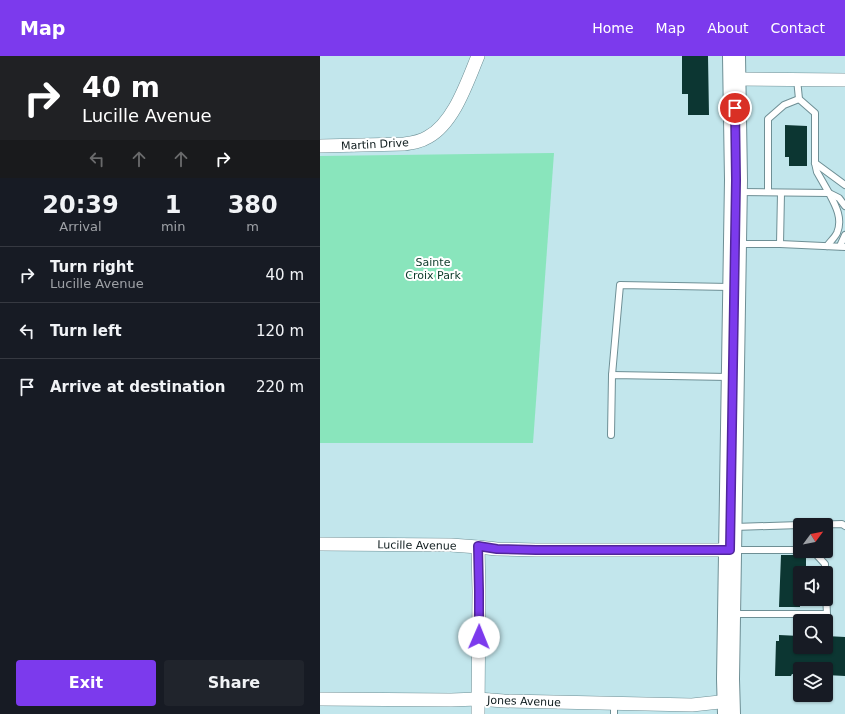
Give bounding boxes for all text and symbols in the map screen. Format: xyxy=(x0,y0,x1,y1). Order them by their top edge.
text: Map xyxy=(20,17,65,39)
text: Home xyxy=(592,20,634,36)
text: Map xyxy=(656,20,685,36)
text: About xyxy=(707,20,749,36)
text: Contact xyxy=(771,20,825,36)
text: 40 m xyxy=(82,71,160,104)
icon: right xyxy=(16,72,68,124)
pin xyxy=(718,91,752,125)
icon: arrive xyxy=(724,97,746,119)
text: Lucille Avenue xyxy=(82,105,212,126)
street label: Martin Drive xyxy=(341,136,410,153)
icon: left xyxy=(86,148,108,170)
icon: ahead xyxy=(128,148,150,170)
icon: ahead xyxy=(170,148,192,170)
icon: right xyxy=(212,148,234,170)
text: 20:39 xyxy=(42,191,119,219)
text: 1 xyxy=(165,191,181,219)
text: 380 xyxy=(228,191,278,219)
text: Arrival xyxy=(59,219,102,234)
text: min xyxy=(161,219,185,234)
text: m xyxy=(246,219,259,234)
park label: Sainte Croix Park xyxy=(405,256,461,282)
text: Turn right xyxy=(50,258,134,276)
icon: right xyxy=(16,264,38,286)
text: 40 m xyxy=(266,266,304,284)
text: Lucille Avenue xyxy=(50,276,144,291)
icon: left xyxy=(16,320,38,342)
text: Turn left xyxy=(50,322,122,340)
text: 120 m xyxy=(256,322,304,340)
icon: arrive xyxy=(16,376,38,398)
text: Arrive at destination xyxy=(50,378,225,396)
text: 220 m xyxy=(256,378,304,396)
north arrow xyxy=(793,518,833,558)
map controls xyxy=(793,518,833,702)
street label: Lucille Avenue xyxy=(377,538,457,553)
button: sound xyxy=(793,566,833,606)
button: search xyxy=(793,614,833,654)
position arrow xyxy=(458,616,500,658)
button: Exit xyxy=(16,660,156,706)
button: Share xyxy=(164,660,304,706)
button: layers xyxy=(793,662,833,702)
street label: Jones Avenue xyxy=(486,694,561,709)

